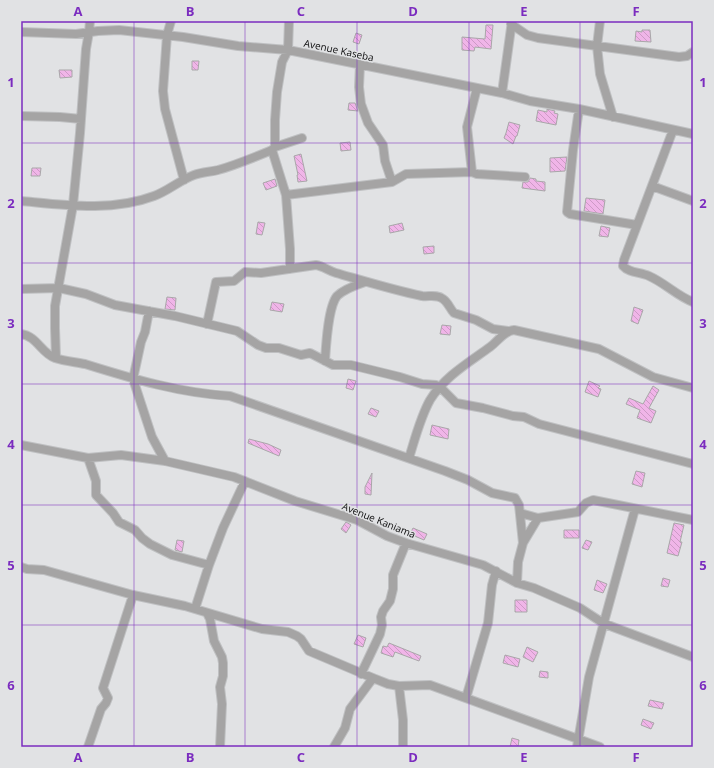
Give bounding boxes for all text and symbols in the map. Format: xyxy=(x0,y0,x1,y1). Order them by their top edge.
text: A xyxy=(74,2,83,20)
text: B xyxy=(186,2,195,20)
text: C xyxy=(297,2,305,20)
text: D xyxy=(408,2,418,20)
text: E xyxy=(520,2,528,20)
text: F xyxy=(632,2,640,20)
street label: Avenue Kaseba xyxy=(303,36,375,64)
text: 1 xyxy=(7,73,15,91)
text: 1 xyxy=(699,73,707,91)
text: 2 xyxy=(7,194,15,212)
text: 2 xyxy=(699,194,707,212)
text: 3 xyxy=(7,314,15,332)
text: 3 xyxy=(699,314,707,332)
text: 4 xyxy=(7,435,15,453)
text: 4 xyxy=(699,435,707,453)
street label: Avenue Kaniama xyxy=(340,499,418,541)
text: 5 xyxy=(7,556,15,574)
text: 5 xyxy=(699,556,707,574)
text: 6 xyxy=(7,676,15,694)
text: 6 xyxy=(699,676,707,694)
text: A xyxy=(74,748,83,766)
text: B xyxy=(186,748,195,766)
text: C xyxy=(297,748,305,766)
text: D xyxy=(408,748,418,766)
text: E xyxy=(520,748,528,766)
text: F xyxy=(632,748,640,766)

